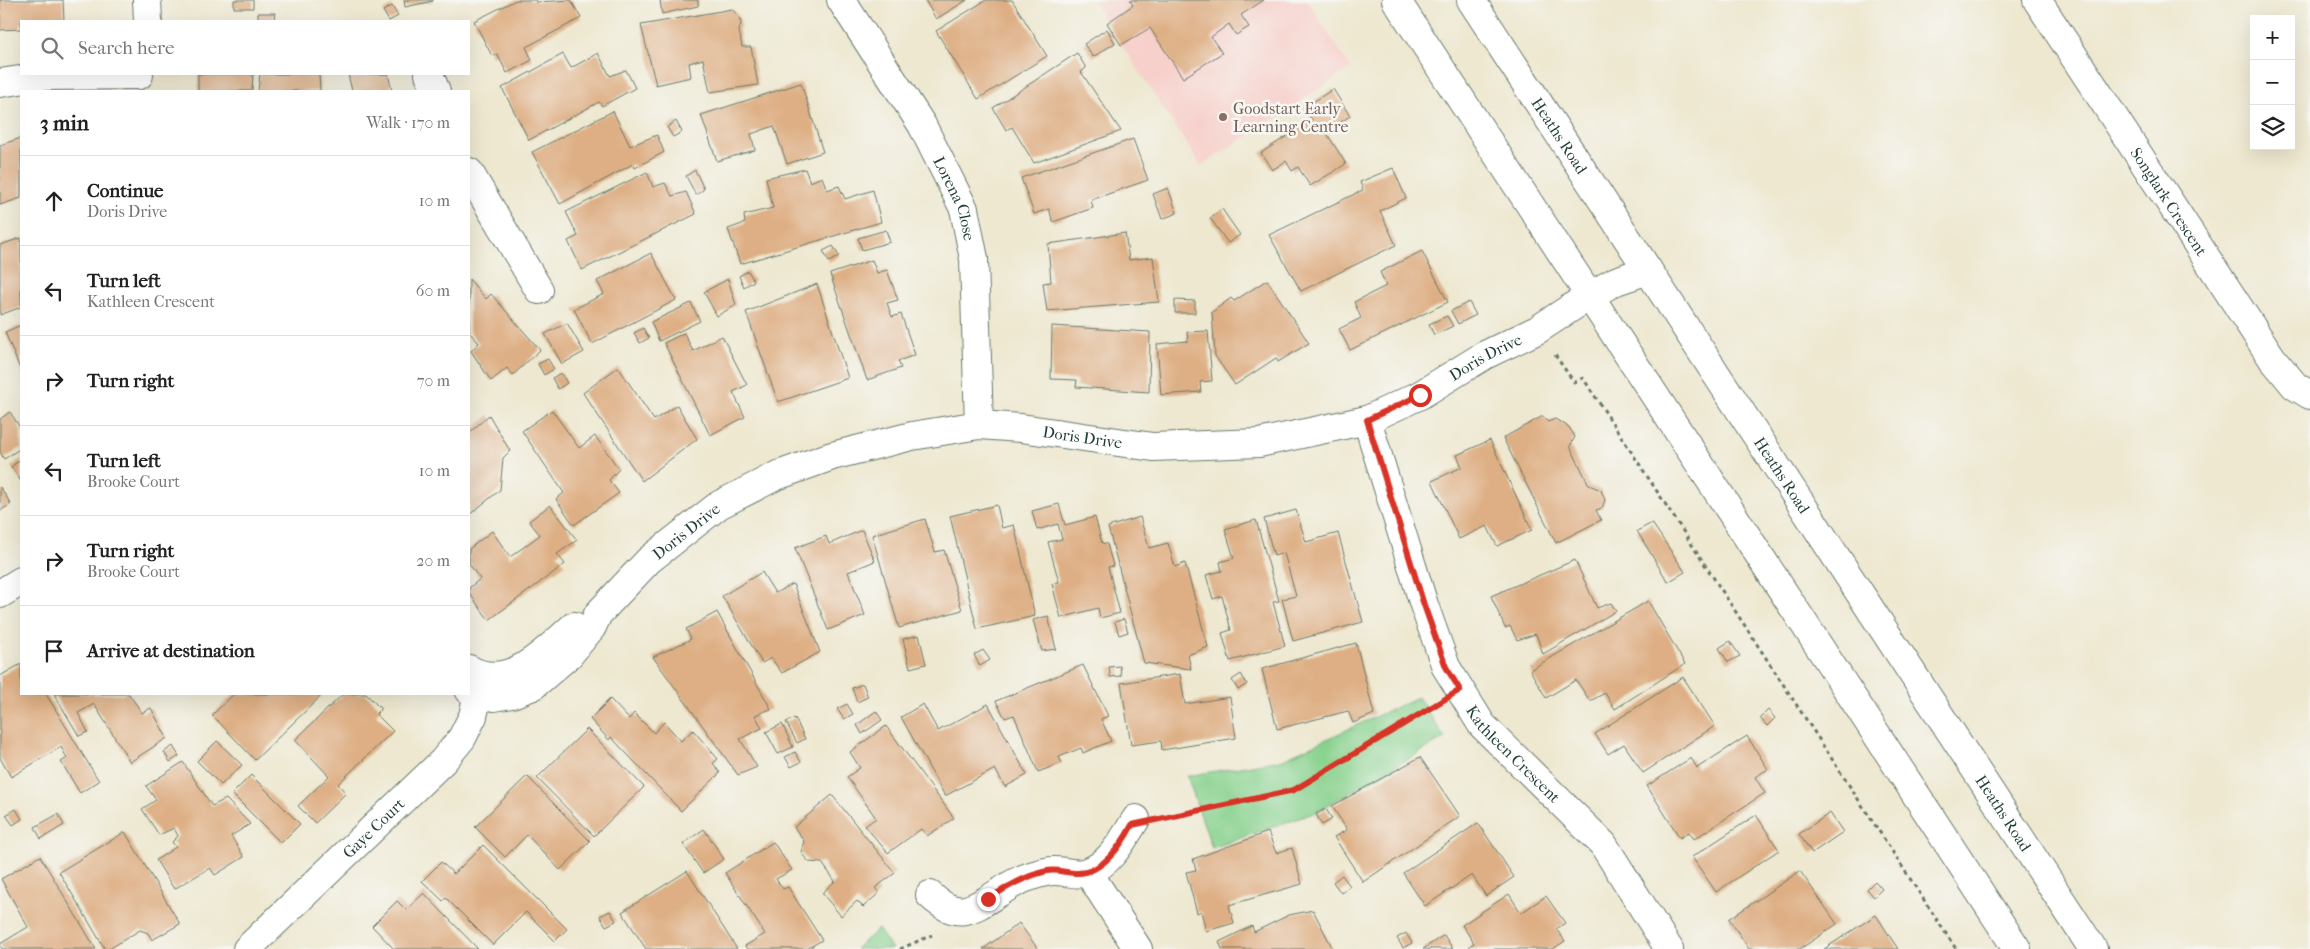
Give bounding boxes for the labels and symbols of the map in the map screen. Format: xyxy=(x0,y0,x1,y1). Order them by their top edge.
street label: Heaths Road xyxy=(1527,94,1591,178)
place label: Goodstart Early Learning Centre xyxy=(1233,99,1348,136)
marker: Goodstart Early Learning Centre xyxy=(1217,111,1229,123)
street label: Songlark Crescent xyxy=(2126,144,2211,260)
street label: Lorena Close xyxy=(929,153,979,242)
street label: Doris Drive xyxy=(1446,330,1525,385)
route start xyxy=(1409,384,1432,407)
street label: Doris Drive xyxy=(1041,422,1124,452)
street label: Heaths Road xyxy=(1750,434,1814,517)
street label: Doris Drive xyxy=(649,499,724,564)
street label: Kathleen Crescent xyxy=(1462,702,1564,807)
street label: Heaths Road xyxy=(1971,771,2035,855)
street label: Gaye Court xyxy=(339,794,409,862)
route end xyxy=(977,888,1000,911)

